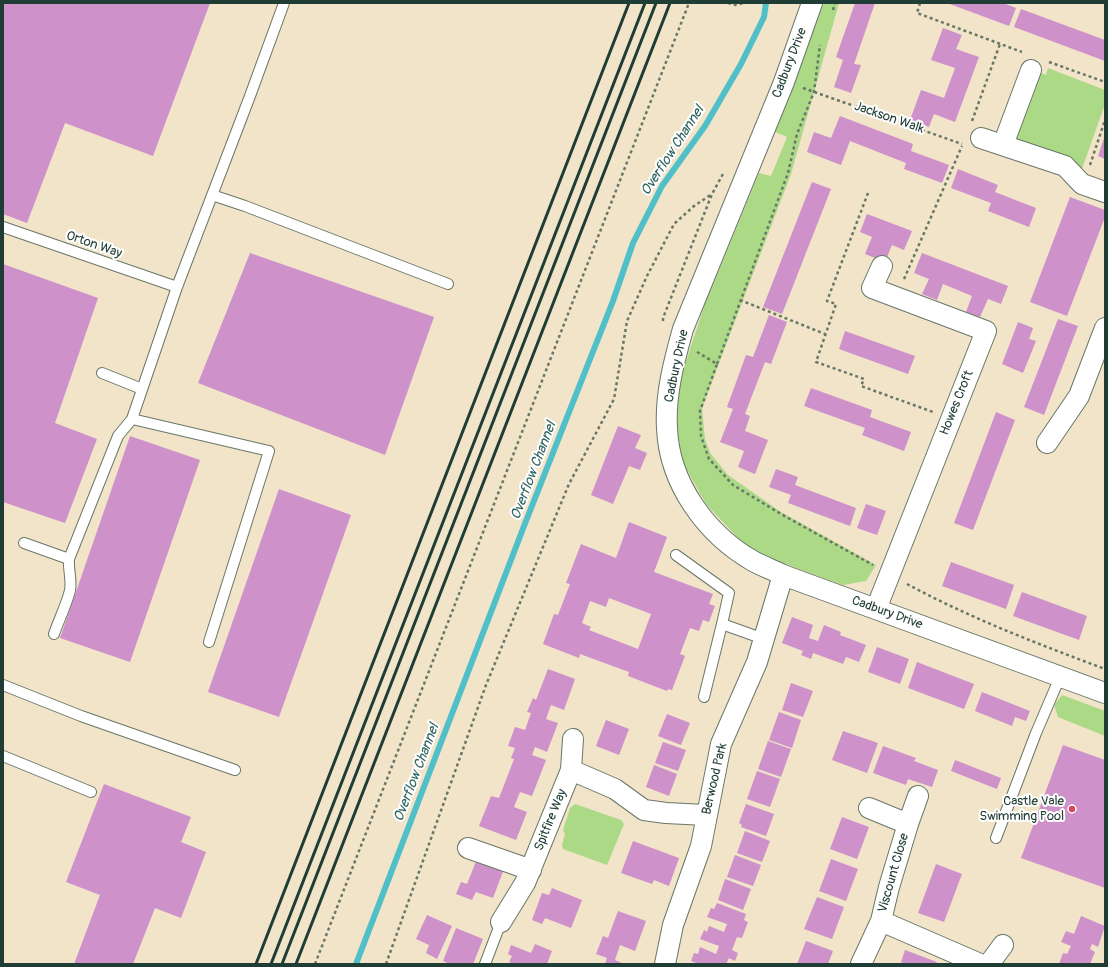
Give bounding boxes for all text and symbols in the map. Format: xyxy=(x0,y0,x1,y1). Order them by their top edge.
street label: Cadbury Drive xyxy=(769,26,811,100)
street label: Jackson Walk xyxy=(852,99,926,137)
water label: Overflow Channel xyxy=(638,103,708,199)
street label: Orton Way xyxy=(64,228,124,262)
street label: Cadbury Drive xyxy=(662,328,692,404)
street label: Howes Croft xyxy=(937,368,977,438)
water label: Overflow Channel xyxy=(508,420,560,522)
street label: Cadbury Drive xyxy=(850,593,924,633)
water label: Overflow Channel xyxy=(391,722,443,824)
street label: Berwood Park xyxy=(699,742,731,816)
street label: Spitfire Way xyxy=(532,787,570,853)
place label: Castle Vale Swimming Pool xyxy=(979,794,1064,825)
marker: Castle Vale Swimming Pool xyxy=(1067,804,1077,814)
street label: Viscount Close xyxy=(875,832,913,914)

